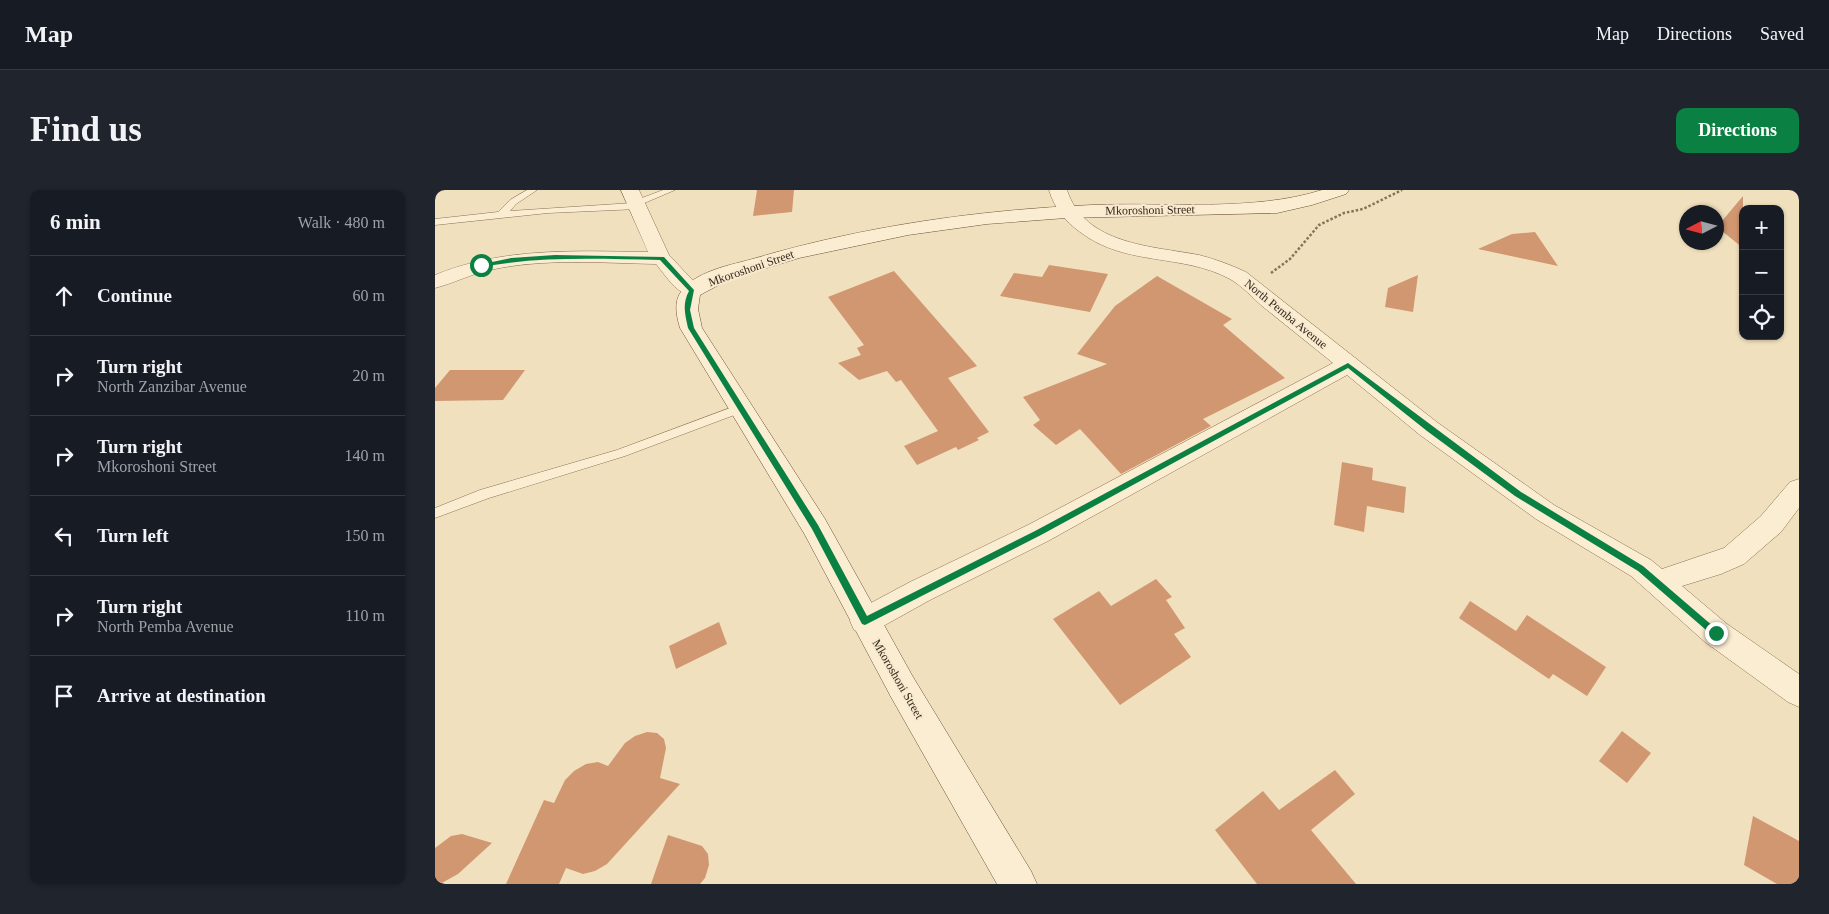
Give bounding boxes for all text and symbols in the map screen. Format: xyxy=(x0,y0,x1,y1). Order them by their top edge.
text: Map xyxy=(25,21,73,47)
text: Map xyxy=(1596,24,1629,44)
text: Directions xyxy=(1657,24,1732,44)
text: Saved xyxy=(1760,24,1804,44)
button: Directions xyxy=(1676,108,1799,153)
text: Find us xyxy=(30,110,142,149)
street label: Mkoroshoni Street xyxy=(1105,202,1196,218)
north arrow xyxy=(1679,205,1724,250)
map controls xyxy=(1739,205,1784,340)
button: + xyxy=(1739,205,1784,250)
text: 6 min xyxy=(50,210,101,234)
text: Walk · 480 m xyxy=(298,214,385,231)
street label: Mkoroshoni Street xyxy=(706,247,796,289)
button: − xyxy=(1739,250,1784,295)
route start xyxy=(470,254,493,277)
street label: North Pemba Avenue xyxy=(1242,276,1330,352)
icon: ahead xyxy=(50,282,78,310)
text: Continue xyxy=(97,285,172,306)
text: 60 m xyxy=(353,287,385,304)
button: locate xyxy=(1739,295,1784,340)
text: Turn right xyxy=(97,356,182,377)
icon: right xyxy=(50,362,78,390)
text: 20 m xyxy=(353,367,385,384)
text: North Zanzibar Avenue xyxy=(97,378,247,395)
text: Turn right xyxy=(97,436,182,457)
icon: right xyxy=(50,442,78,470)
text: 140 m xyxy=(345,447,385,464)
text: Mkoroshoni Street xyxy=(97,458,217,475)
icon: left xyxy=(50,522,78,550)
text: Turn left xyxy=(97,525,169,546)
text: 150 m xyxy=(345,527,385,544)
text: Turn right xyxy=(97,596,182,617)
icon: right xyxy=(50,602,78,630)
text: 110 m xyxy=(345,607,385,624)
text: North Pemba Avenue xyxy=(97,618,234,635)
route end xyxy=(1705,622,1728,645)
street label: Mkoroshoni Street xyxy=(870,637,927,722)
icon: arrive xyxy=(50,682,78,710)
text: Arrive at destination xyxy=(97,685,266,706)

